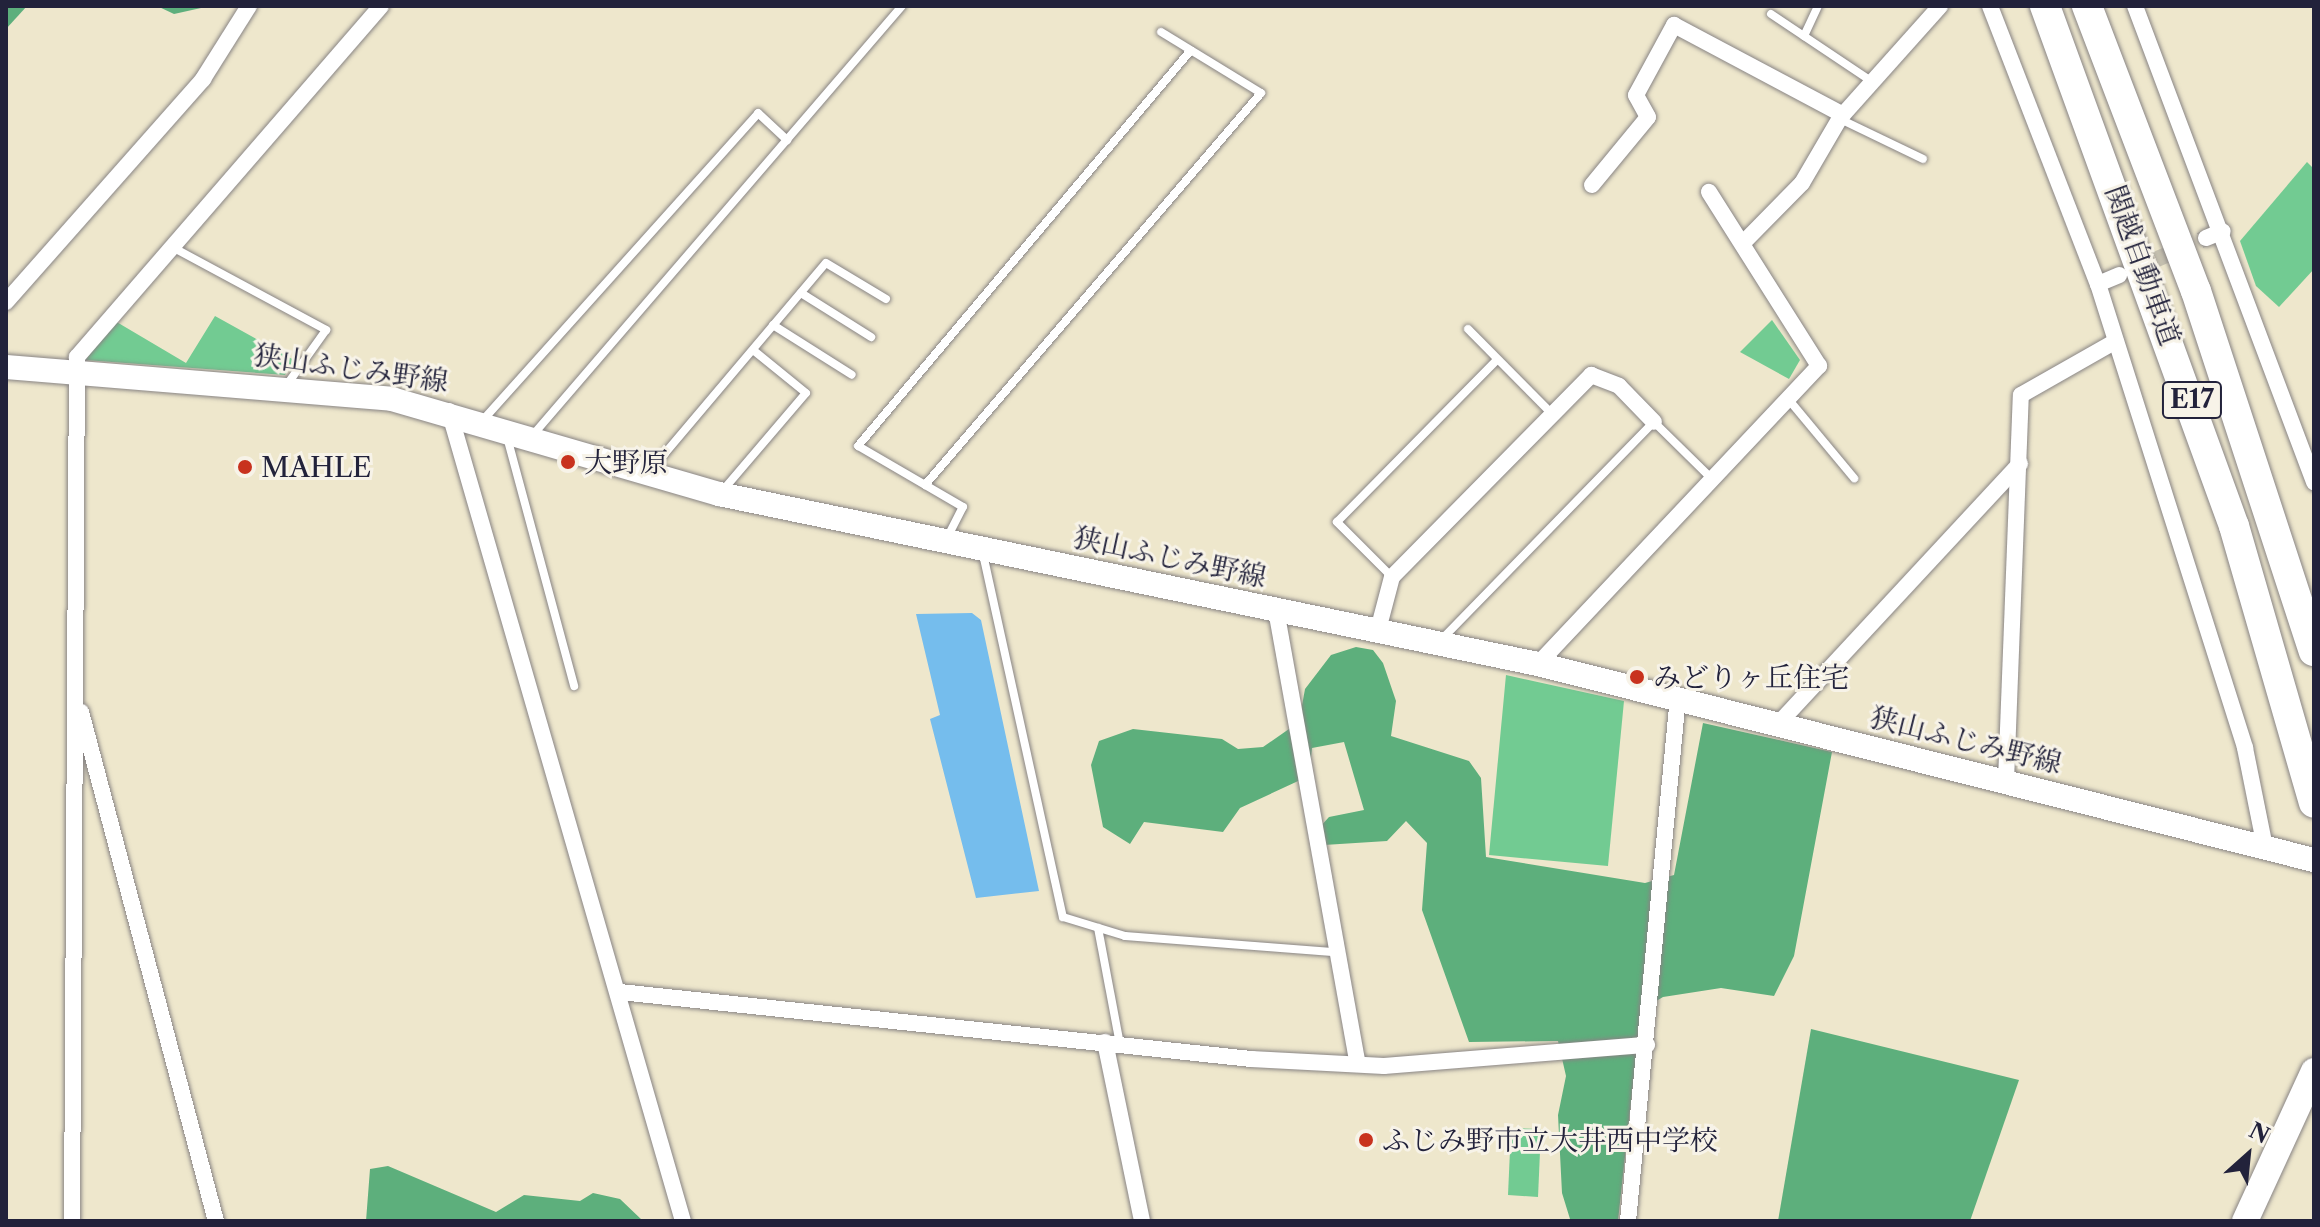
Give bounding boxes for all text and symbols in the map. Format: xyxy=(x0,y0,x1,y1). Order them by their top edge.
street label: 関越自動車道 xyxy=(2098,180,2188,350)
street label: 狭山ふじみ野線 xyxy=(252,338,450,398)
road number: E17 xyxy=(2160,378,2224,422)
place label: 大野原 xyxy=(584,445,668,479)
place label: MAHLE xyxy=(261,450,372,484)
marker: 大野原 xyxy=(559,453,577,471)
marker: MAHLE xyxy=(236,458,254,476)
street label: 狭山ふじみ野線 xyxy=(1071,520,1269,594)
place label: みどりヶ丘住宅 xyxy=(1653,660,1849,694)
marker: みどりヶ丘住宅 xyxy=(1628,668,1646,686)
street label: 狭山ふじみ野線 xyxy=(1867,700,2065,780)
north arrow xyxy=(2208,1115,2288,1195)
text: N xyxy=(2244,1117,2274,1150)
place label: ふじみ野市立大井西中学校 xyxy=(1382,1123,1718,1157)
marker: ふじみ野市立大井西中学校 xyxy=(1357,1131,1375,1149)

